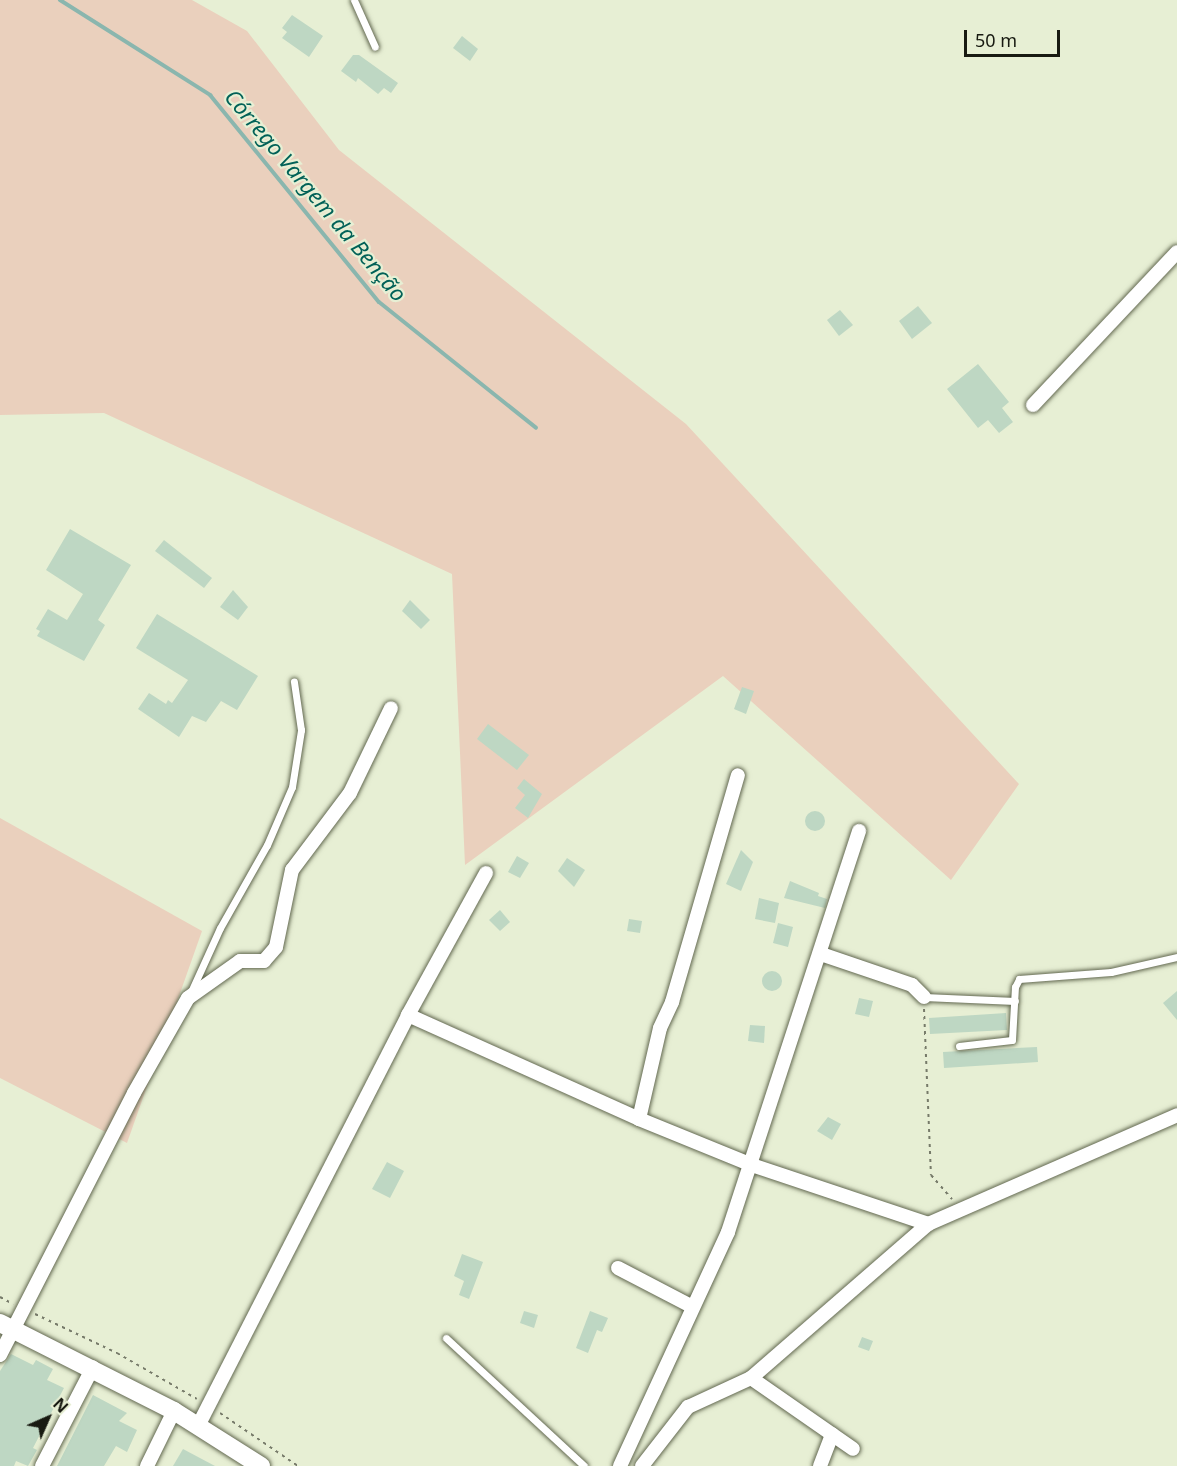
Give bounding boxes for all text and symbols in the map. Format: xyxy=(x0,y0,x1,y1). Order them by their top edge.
scale bar xyxy=(967,18,1063,56)
text: 50 m xyxy=(975,28,1017,52)
water label: Córrego Vargem da Benção xyxy=(220,84,412,306)
north arrow xyxy=(18,1388,78,1448)
text: N xyxy=(48,1393,73,1418)

